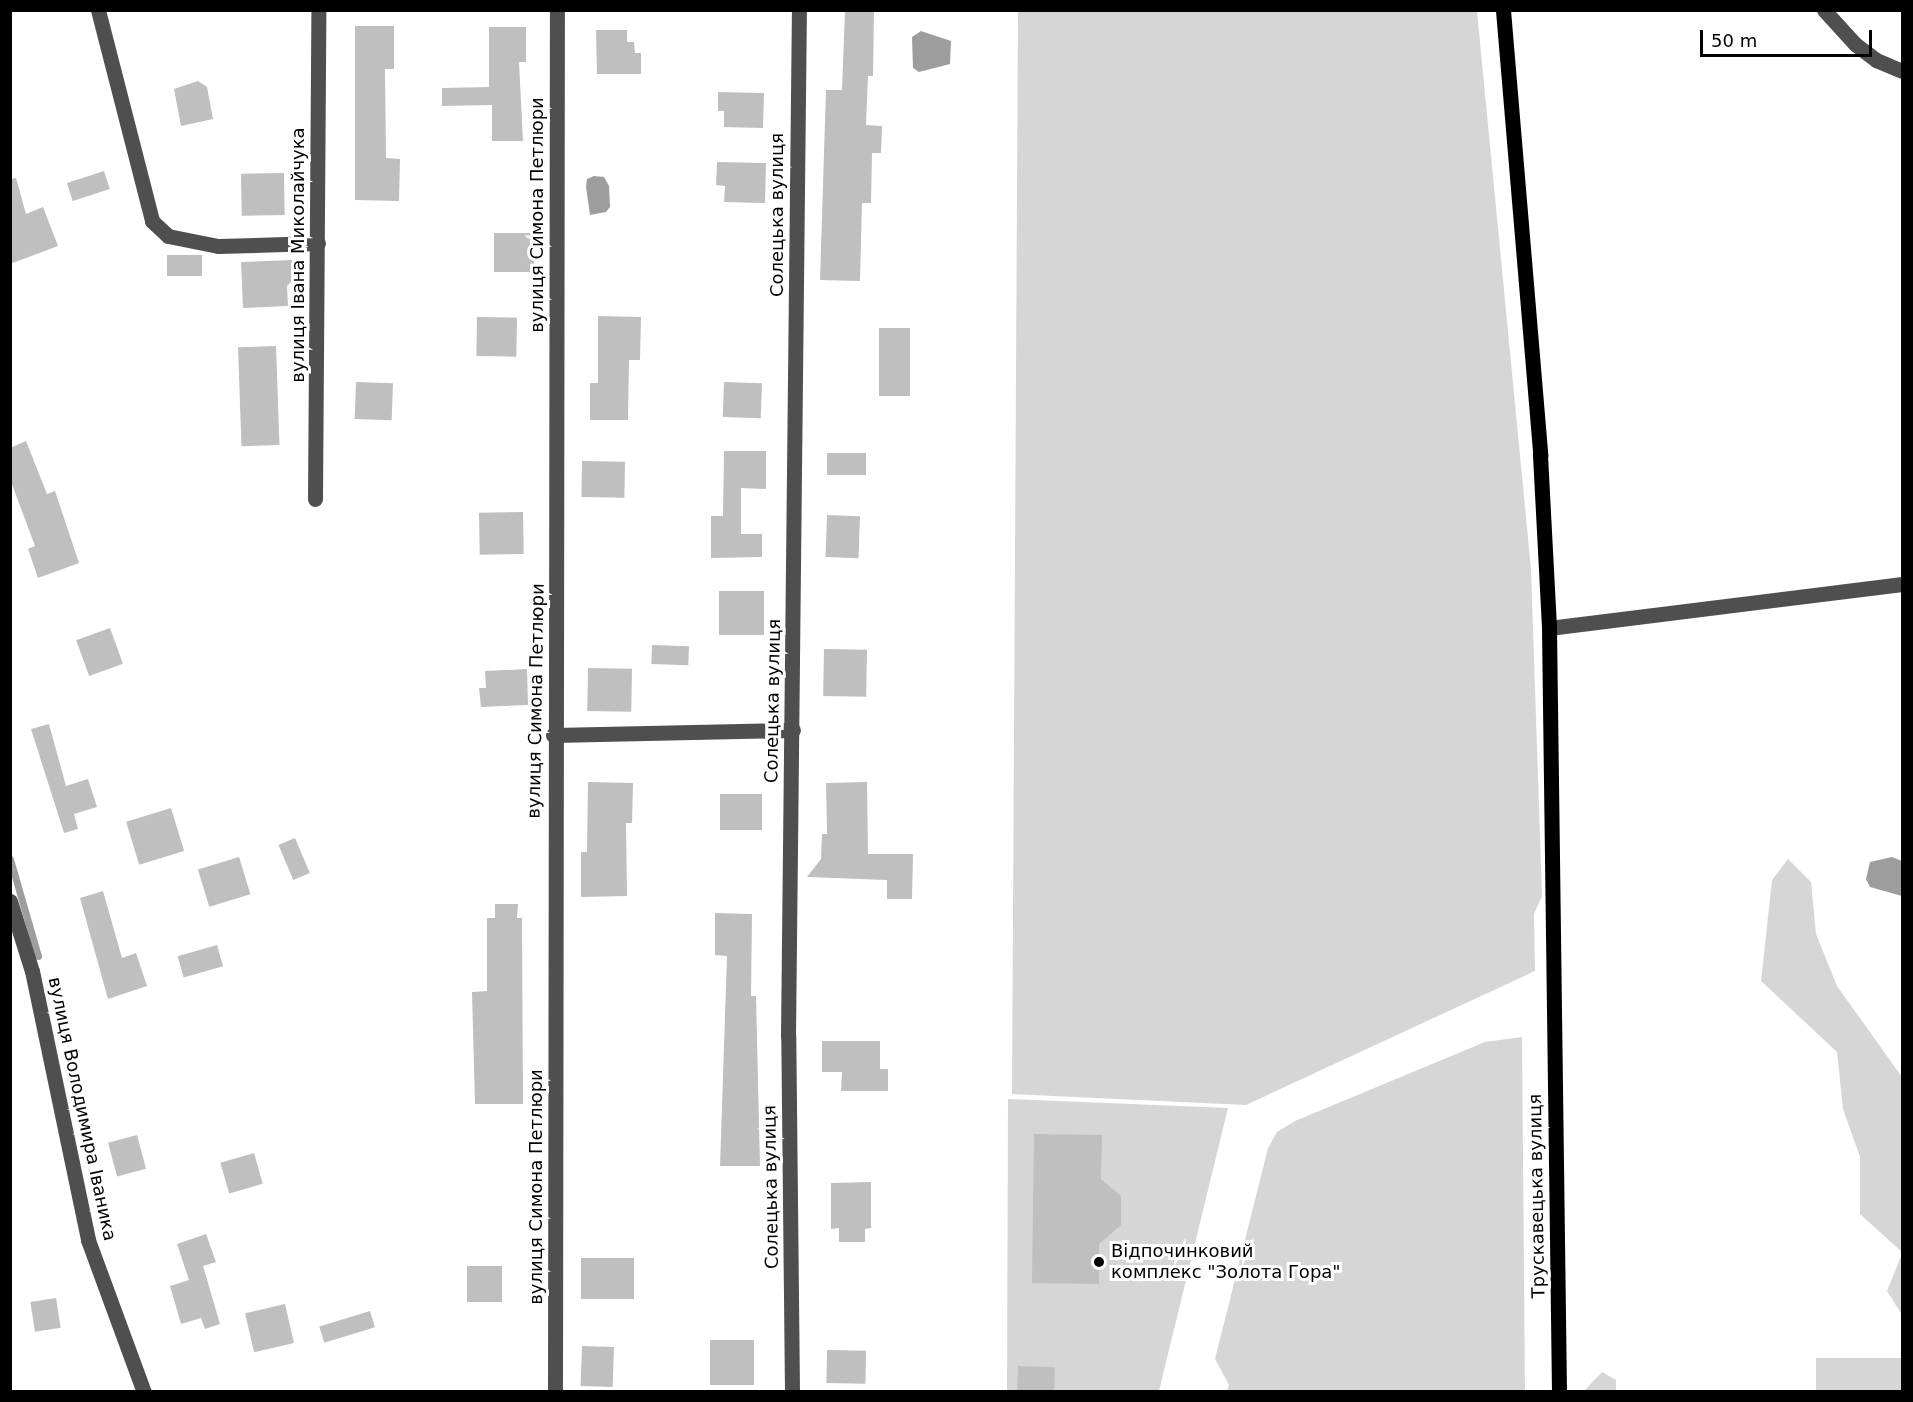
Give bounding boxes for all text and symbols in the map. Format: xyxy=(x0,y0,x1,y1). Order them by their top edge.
scale bar xyxy=(1703,18,1876,56)
text: 50 m xyxy=(1711,30,1757,51)
street label: вулиця Симона Петлюри xyxy=(526,97,548,333)
street label: вулиця Івана Миколайчука xyxy=(287,127,309,383)
street label: Солецька вулиця xyxy=(766,133,788,297)
street label: вулиця Симона Петлюри xyxy=(523,583,549,819)
street label: Солецька вулиця xyxy=(761,619,785,783)
street label: вулиця Володимира Іваника xyxy=(43,975,121,1243)
street label: вулиця Симона Петлюри xyxy=(525,1069,547,1305)
street label: Трускавецька вулиця xyxy=(1524,1094,1550,1298)
street label: Солецька вулиця xyxy=(759,1105,783,1269)
place label: Відпочинковий комплекс "Золота Гора" xyxy=(1111,1241,1341,1284)
marker: Відпочинковий комплекс "Золота Гора" xyxy=(1092,1255,1106,1269)

